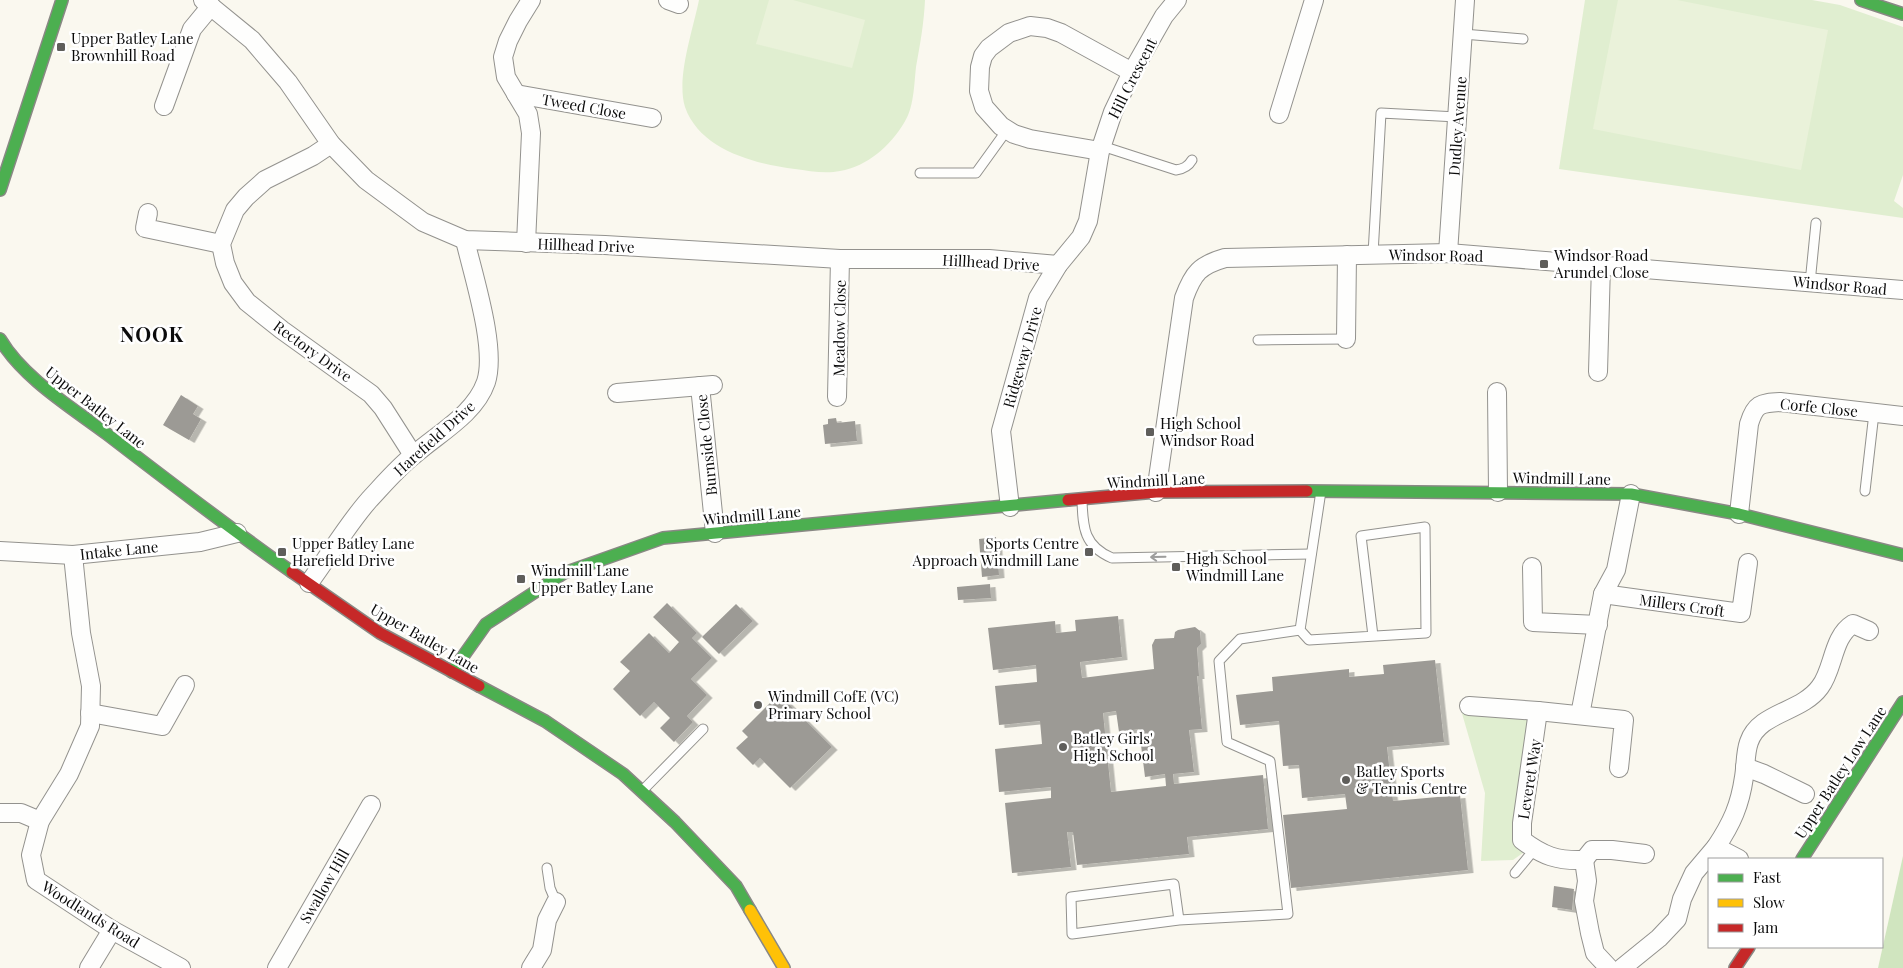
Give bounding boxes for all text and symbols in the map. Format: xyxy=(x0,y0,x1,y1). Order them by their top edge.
place label: Upper Batley Lane Brownhill Road xyxy=(71,28,194,65)
street label: Hill Crescent xyxy=(1103,34,1161,122)
marker: Upper Batley Lane Brownhill Road xyxy=(55,41,67,53)
street label: Dudley Avenue xyxy=(1444,76,1470,176)
street label: Tweed Close xyxy=(540,89,628,123)
street label: Hillhead Drive xyxy=(537,233,635,257)
street label: Windsor Road xyxy=(1388,244,1484,266)
place label: Windsor Road Arundel Close xyxy=(1553,245,1649,282)
street label: Hillhead Drive xyxy=(942,249,1040,275)
marker: Windsor Road Arundel Close xyxy=(1538,258,1550,270)
street label: Windsor Road xyxy=(1791,271,1888,299)
street label: Meadow Close xyxy=(828,280,850,376)
street label: Ridgeway Drive xyxy=(998,304,1046,410)
street label: Rectory Drive xyxy=(270,316,356,386)
district label: NOOK xyxy=(120,320,184,347)
street label: Upper Batley Lane xyxy=(42,361,150,453)
street label: Burnside Close xyxy=(691,393,721,497)
street label: Corfe Close xyxy=(1779,393,1859,421)
street label: Harefield Drive xyxy=(389,396,479,480)
place label: High School Windsor Road xyxy=(1159,413,1255,450)
marker: High School Windsor Road xyxy=(1144,426,1156,438)
street label: Windmill Lane xyxy=(1105,467,1206,493)
street label: Windmill Lane xyxy=(1512,467,1611,489)
street label: Windmill Lane xyxy=(701,501,802,529)
place label: Upper Batley Lane Harefield Drive xyxy=(292,533,415,570)
place label: Sports Centre Approach Windmill Lane xyxy=(912,533,1079,570)
street label: Intake Lane xyxy=(79,536,159,564)
marker: Upper Batley Lane Harefield Drive xyxy=(276,546,288,558)
marker: Sports Centre Approach Windmill Lane xyxy=(1083,546,1095,558)
place label: High School Windmill Lane xyxy=(1185,548,1284,585)
one-way arrow xyxy=(1150,552,1166,562)
place label: Windmill Lane Upper Batley Lane xyxy=(530,560,654,597)
marker: High School Windmill Lane xyxy=(1170,561,1182,573)
marker: Windmill Lane Upper Batley Lane xyxy=(515,573,527,585)
street label: Millers Croft xyxy=(1638,589,1727,621)
street label: Upper Batley Lane xyxy=(367,599,483,677)
place label: Windmill CofE (VC) Primary School xyxy=(767,686,899,723)
marker: Windmill CofE (VC) Primary School xyxy=(752,699,764,711)
street label: Upper Batley Low Lane xyxy=(1790,702,1890,842)
place label: Batley Girls' High School xyxy=(1073,728,1154,765)
street label: Leveret Way xyxy=(1513,737,1545,821)
marker: Batley Girls' High School xyxy=(1057,741,1069,753)
place label: Batley Sports & Tennis Centre xyxy=(1356,761,1467,798)
marker: Batley Sports & Tennis Centre xyxy=(1340,774,1352,786)
street label: Swallow Hill xyxy=(295,845,353,927)
legend xyxy=(1708,858,1883,948)
text: Fast xyxy=(1753,867,1782,887)
street label: Woodlands Road xyxy=(37,875,144,952)
text: Slow xyxy=(1753,892,1785,912)
text: Jam xyxy=(1752,917,1779,937)

